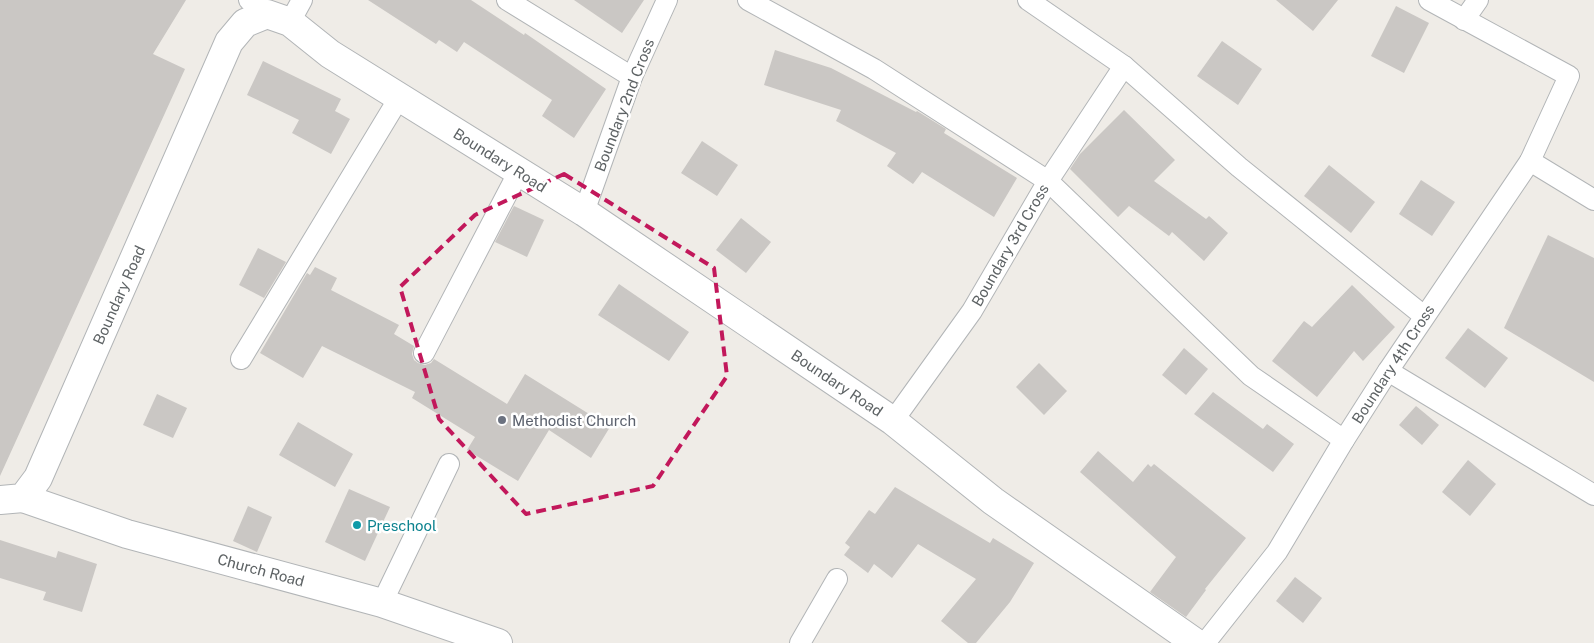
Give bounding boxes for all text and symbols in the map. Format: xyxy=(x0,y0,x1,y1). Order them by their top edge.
street label: Boundary 2nd Cross xyxy=(591,36,657,174)
street label: Boundary Road xyxy=(450,125,550,195)
street label: Boundary 3rd Cross xyxy=(968,181,1052,309)
street label: Boundary Road xyxy=(90,243,148,347)
street label: Boundary 4th Cross xyxy=(1348,301,1438,427)
street label: Boundary Road xyxy=(788,346,886,420)
place label: Methodist Church xyxy=(512,412,636,429)
marker: Methodist Church xyxy=(496,414,508,426)
place label: Preschool xyxy=(367,517,437,534)
marker: Preschool xyxy=(351,519,363,531)
street label: Church Road xyxy=(216,550,306,590)

